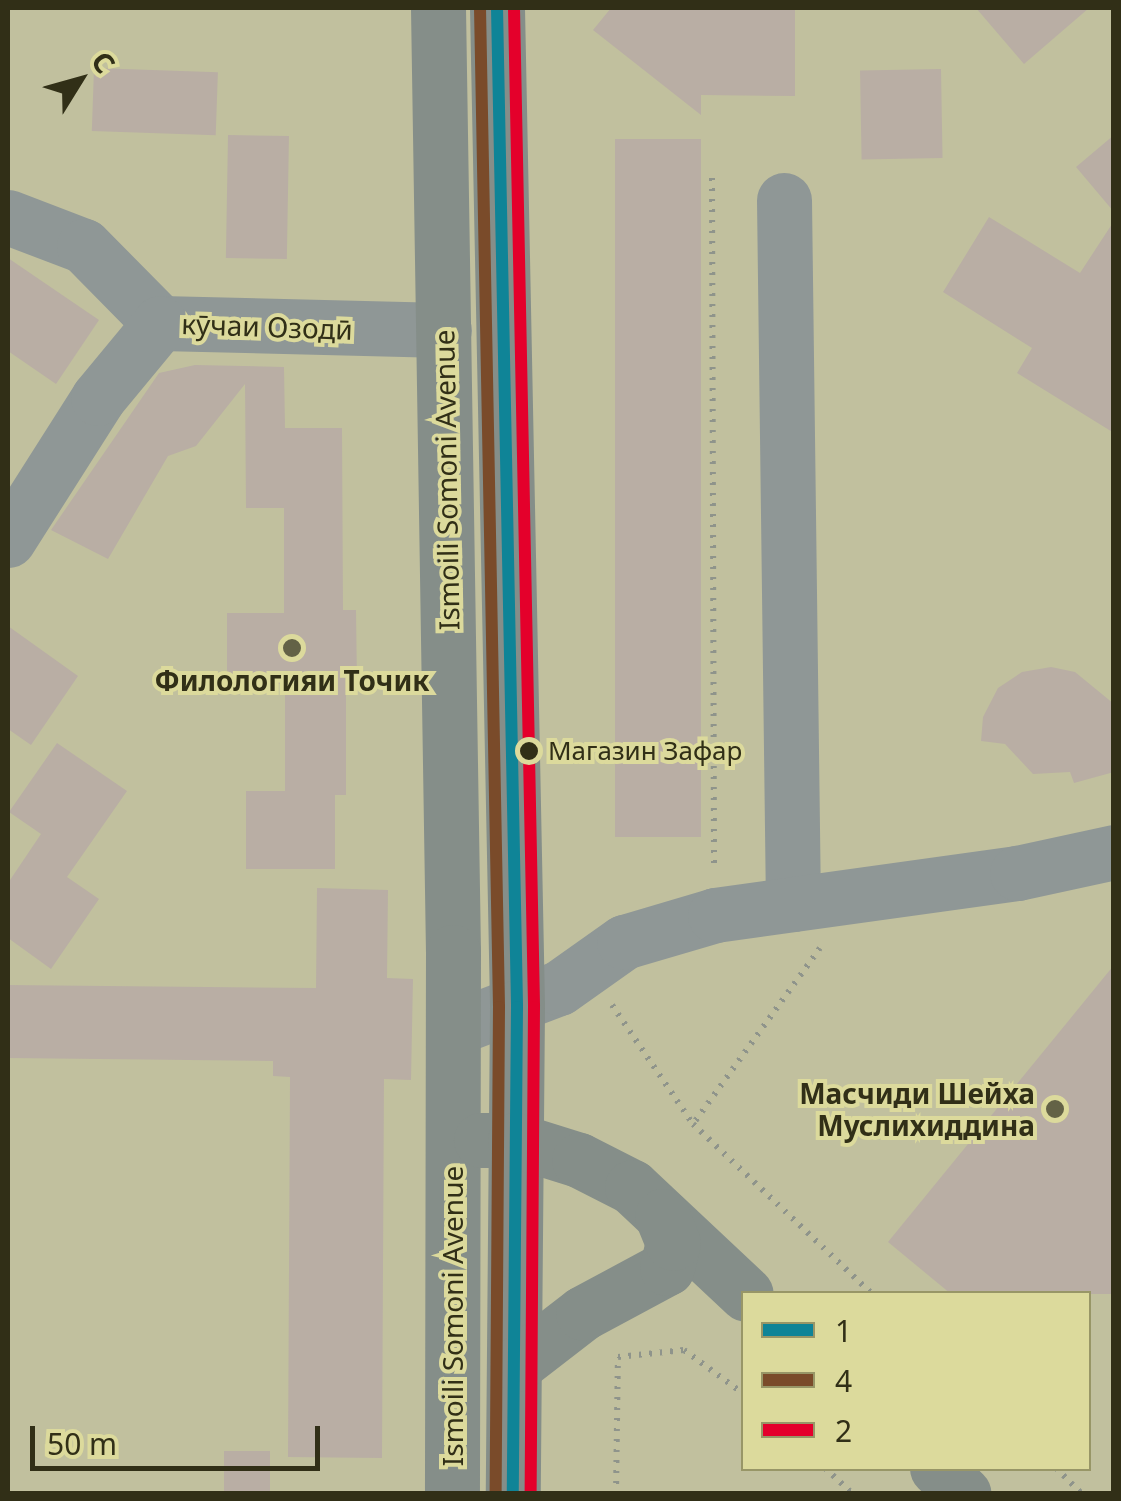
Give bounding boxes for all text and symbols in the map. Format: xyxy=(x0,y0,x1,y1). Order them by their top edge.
north arrow xyxy=(30,30,130,130)
text: С xyxy=(83,43,125,81)
street label: кӯчаи Озодӣ xyxy=(181,306,353,346)
street label: Ismoili Somoni Avenue xyxy=(427,329,465,631)
marker: Филологияи Точик xyxy=(281,637,303,659)
place label: Филологияи Точик xyxy=(154,663,430,697)
place label: Магазин Зафар xyxy=(548,735,742,767)
marker: Магазин Зафар xyxy=(519,741,539,761)
place label: Масчиди Шейха Муслихиддина xyxy=(799,1076,1035,1142)
marker: Масчиди Шейха Муслихиддина xyxy=(1044,1098,1066,1120)
street label: Ismoili Somoni Avenue xyxy=(435,1166,469,1466)
legend xyxy=(741,1291,1091,1471)
text: 1 xyxy=(835,1310,852,1351)
text: 4 xyxy=(835,1360,852,1401)
scale bar xyxy=(35,1406,325,1468)
text: 2 xyxy=(835,1410,852,1451)
text: 50 m xyxy=(47,1423,117,1464)

